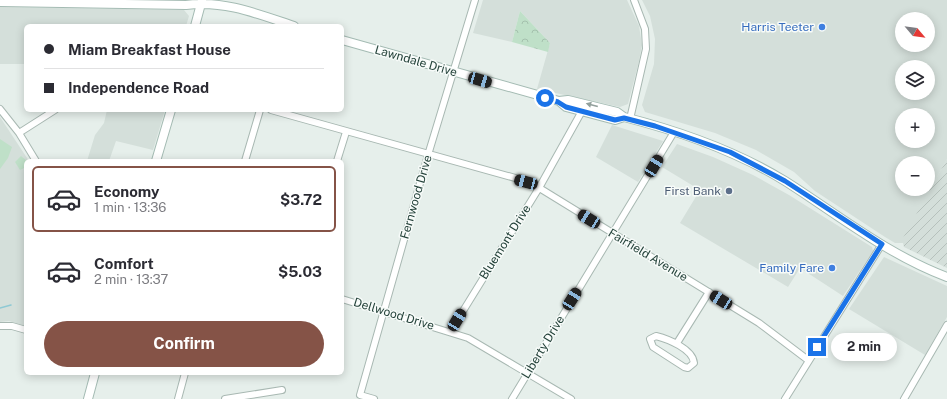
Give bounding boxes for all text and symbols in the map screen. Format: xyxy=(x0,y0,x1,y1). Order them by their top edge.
north arrow xyxy=(895,12,935,52)
map controls xyxy=(895,12,935,196)
place label: Harris Teeter xyxy=(741,20,814,34)
marker: Harris Teeter xyxy=(817,22,827,32)
text: Miam Breakfast House xyxy=(68,41,231,58)
street label: Lawndale Drive xyxy=(373,43,459,79)
button: layers xyxy=(895,60,935,100)
car xyxy=(467,71,493,89)
text: Independence Road xyxy=(68,79,209,96)
route start xyxy=(536,89,554,107)
one-way arrow xyxy=(586,102,598,108)
button: + xyxy=(895,108,935,148)
street label: Fernwood Drive xyxy=(397,153,435,241)
car xyxy=(643,153,665,179)
button: − xyxy=(895,156,935,196)
car xyxy=(513,173,539,191)
icon: car xyxy=(46,181,82,217)
text: Economy xyxy=(94,183,159,200)
place label: First Bank xyxy=(664,184,721,198)
marker: First Bank xyxy=(724,186,734,196)
text: $3.72 xyxy=(280,191,322,208)
text: 1 min · 13:36 xyxy=(94,200,166,215)
street label: Bluemont Drive xyxy=(476,202,534,282)
car xyxy=(576,208,602,230)
street label: Fairfield Avenue xyxy=(606,226,690,284)
icon: car xyxy=(46,253,82,289)
text: Comfort xyxy=(94,255,154,272)
place label: Family Fare xyxy=(759,261,824,275)
text: $5.03 xyxy=(278,263,322,280)
marker: Family Fare xyxy=(827,263,837,273)
text: 2 min · 13:37 xyxy=(94,272,168,287)
car xyxy=(561,286,583,312)
car xyxy=(708,289,734,311)
street label: Dellwood Drive xyxy=(352,295,436,333)
car xyxy=(446,307,468,333)
street label: Liberty Drive xyxy=(519,313,567,381)
button: Confirm xyxy=(44,321,324,367)
callout: 2 min xyxy=(831,333,897,361)
route end xyxy=(808,338,826,356)
text: 2 min xyxy=(847,339,881,354)

